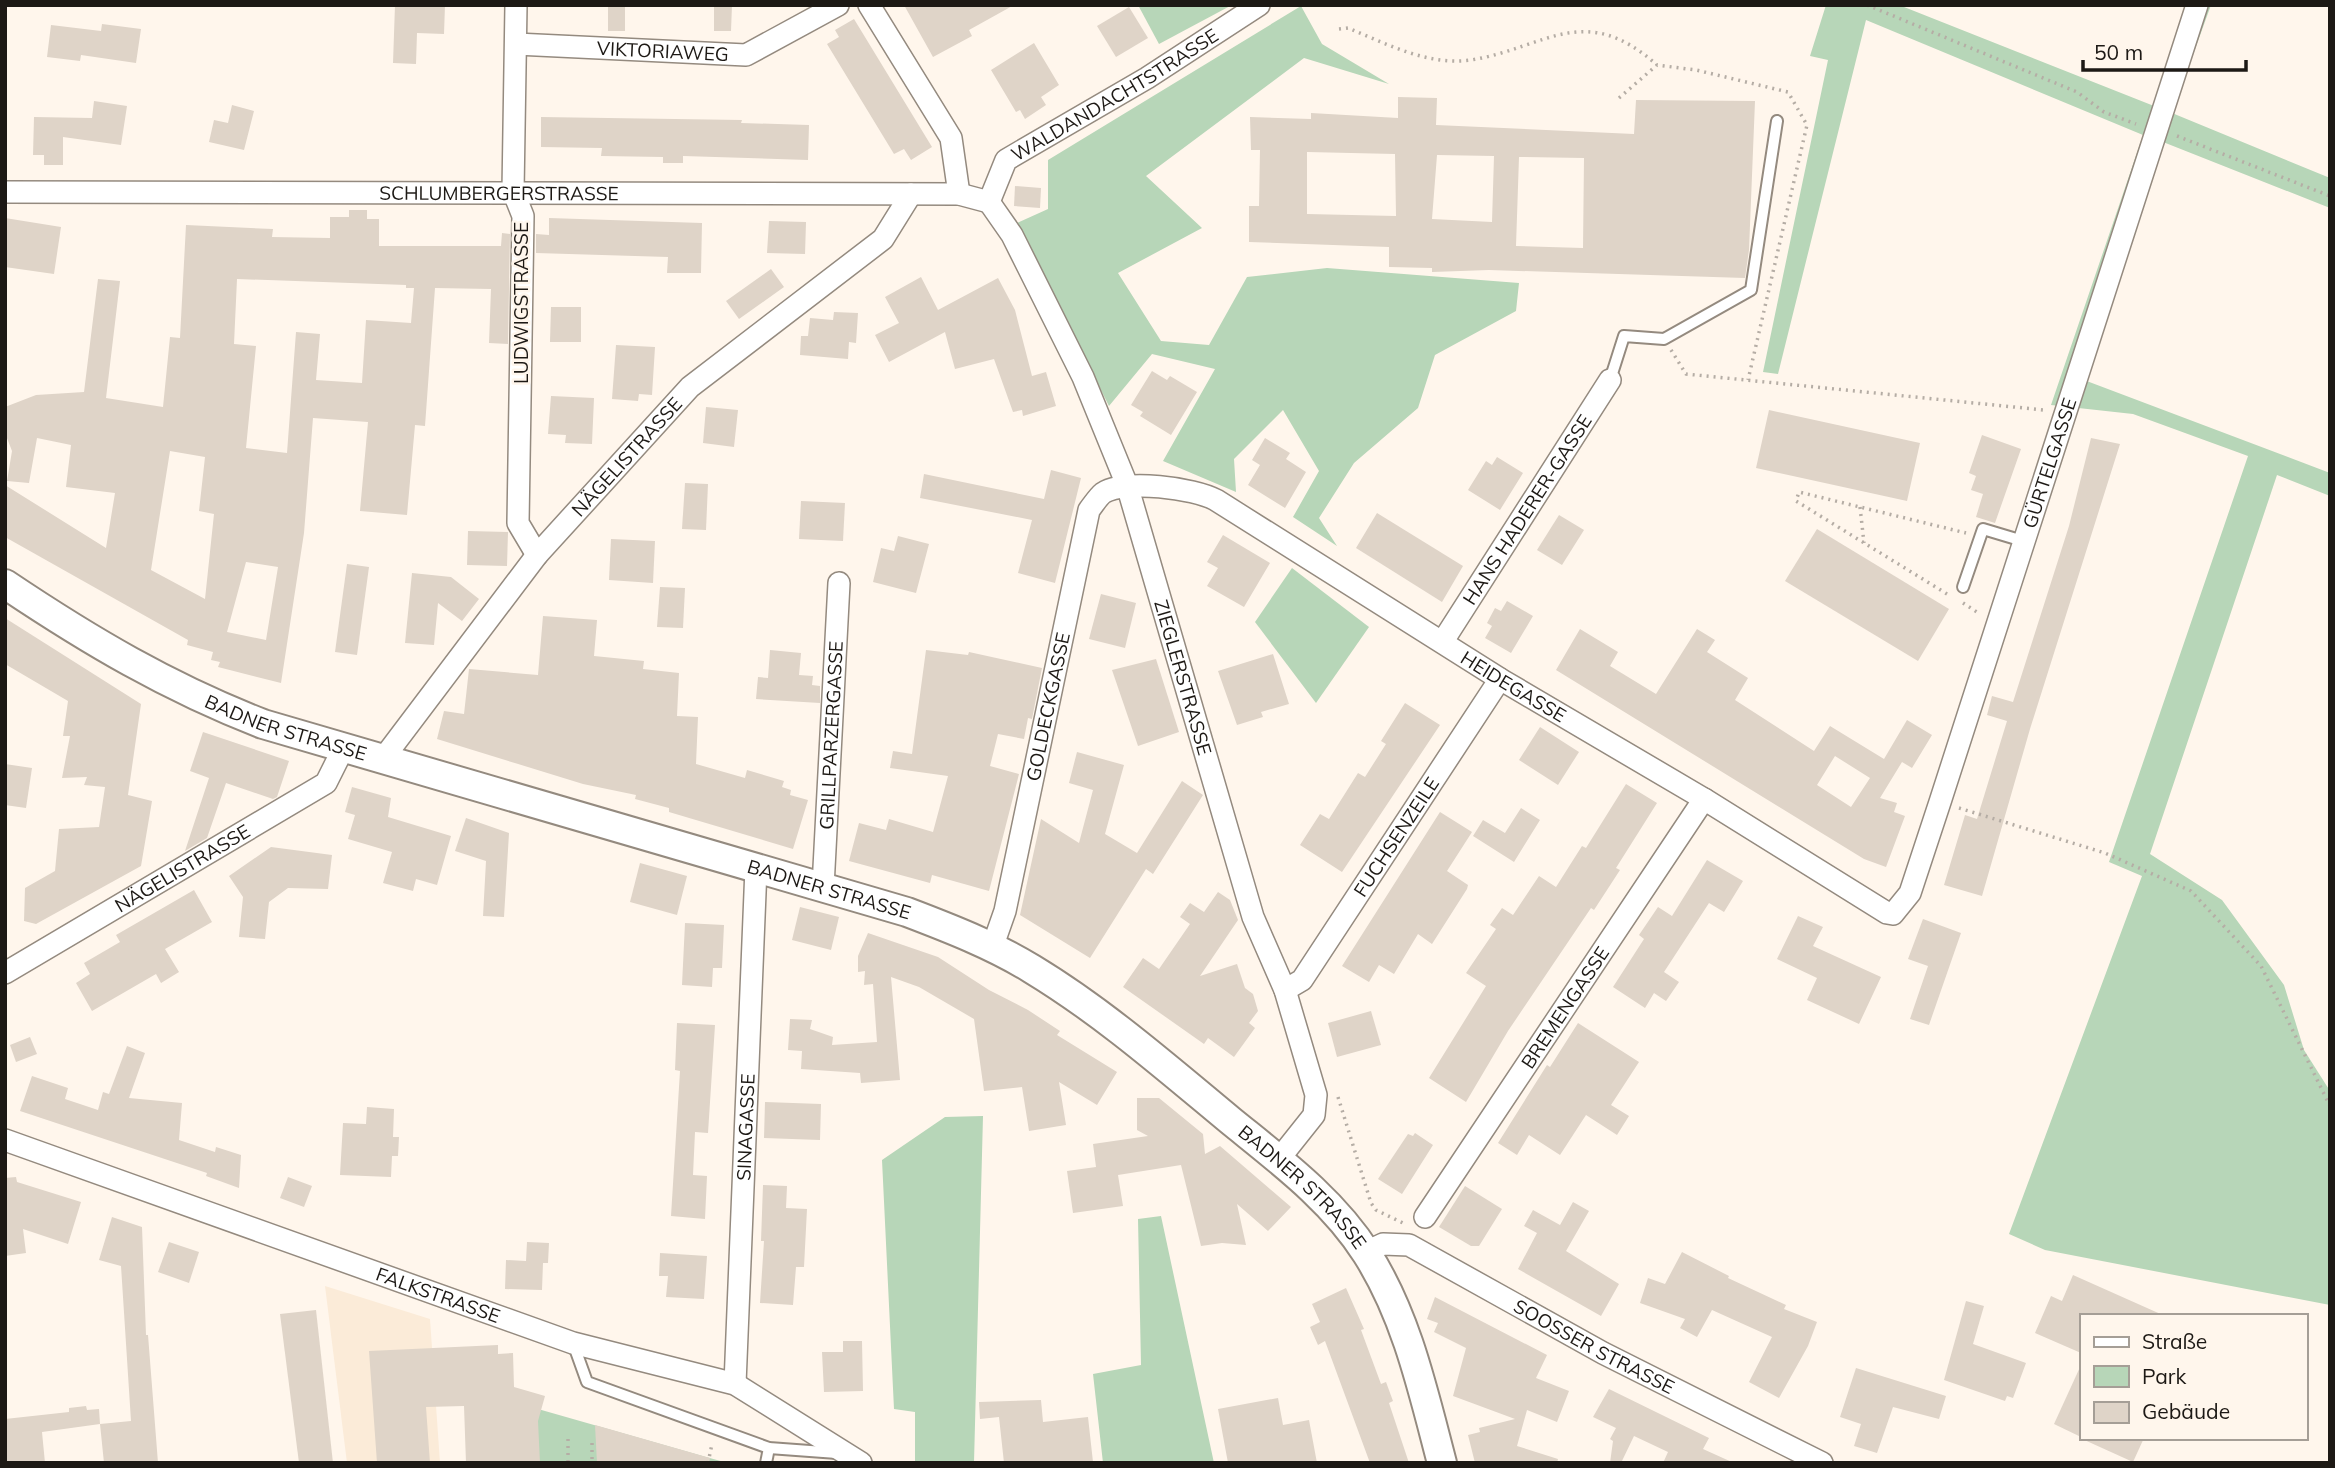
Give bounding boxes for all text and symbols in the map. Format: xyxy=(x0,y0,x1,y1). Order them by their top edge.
street label: WALDANDACHTSTRASSE xyxy=(1007,23,1223,166)
scale bar xyxy=(2083,28,2246,72)
street label: VIKTORIAWEG xyxy=(596,36,729,66)
text: 50 m xyxy=(2094,39,2143,65)
street label: SCHLUMBERGERSTRASSE xyxy=(379,181,619,205)
street label: LUDWIGSTRASSE xyxy=(509,222,533,384)
street label: NÄGELISTRASSE xyxy=(566,392,687,521)
street label: GÜRTELGASSE xyxy=(2017,395,2082,531)
street label: HANS HADERER-GASSE xyxy=(1457,410,1597,609)
street label: ZIEGLERSTRASSE xyxy=(1149,597,1217,758)
street label: GOLDECKGASSE xyxy=(1021,630,1075,783)
street label: GRILLPARZERGASSE xyxy=(814,640,848,830)
street label: HEIDEGASSE xyxy=(1456,645,1570,727)
street label: BADNER STRASSE xyxy=(201,689,369,766)
street label: FUCHSENZEILE xyxy=(1348,773,1444,901)
street label: NÄGELISTRASSE xyxy=(110,819,254,917)
street label: BADNER STRASSE xyxy=(745,854,914,925)
street label: BREMENGASSE xyxy=(1516,942,1614,1073)
street label: SINAGASSE xyxy=(731,1073,760,1181)
street label: BADNER STRASSE xyxy=(1234,1120,1372,1254)
street label: FALKSTRASSE xyxy=(373,1262,503,1328)
street label: SOOSSER STRASSE xyxy=(1510,1294,1679,1399)
legend xyxy=(2080,1314,2307,1440)
text: Straße xyxy=(2142,1328,2207,1354)
text: Park xyxy=(2142,1363,2186,1389)
text: Gebäude xyxy=(2142,1398,2230,1424)

